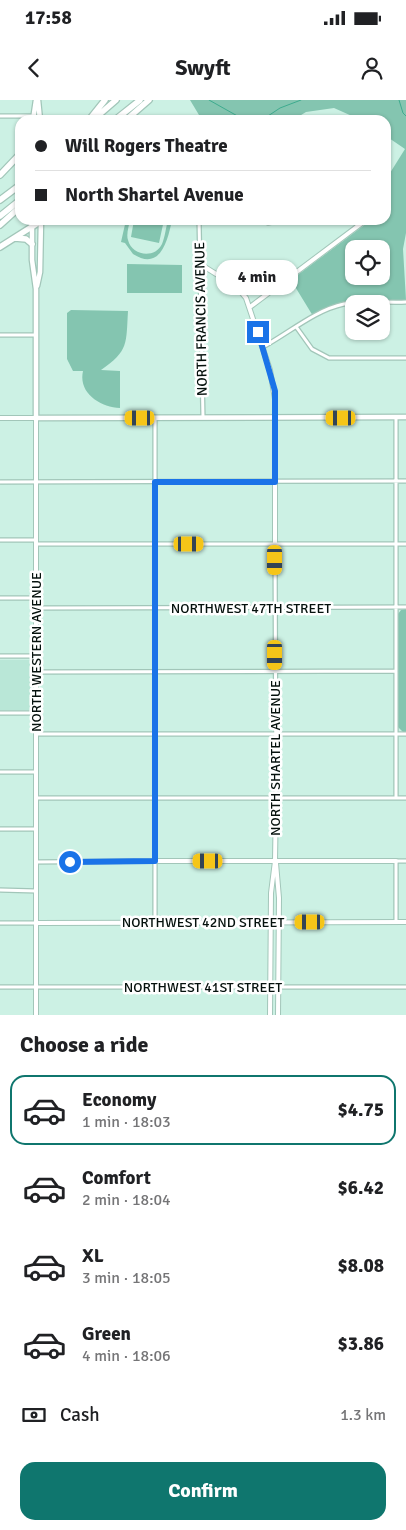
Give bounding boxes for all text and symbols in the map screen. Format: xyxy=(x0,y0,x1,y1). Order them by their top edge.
text: 17:58 xyxy=(25,6,72,30)
icon: back xyxy=(20,54,48,82)
text: Swyft xyxy=(175,54,231,81)
icon: person xyxy=(358,54,386,82)
text: Will Rogers Theatre xyxy=(65,134,228,158)
text: North Shartel Avenue xyxy=(65,183,244,207)
map controls xyxy=(345,240,390,340)
button: locate xyxy=(345,240,390,285)
street label: NORTH FRANCIS AVENUE xyxy=(191,242,211,396)
callout: 4 min xyxy=(217,260,299,294)
text: 4 min xyxy=(238,267,276,287)
button: layers xyxy=(345,295,390,340)
route end xyxy=(247,321,269,343)
car xyxy=(125,411,155,426)
car xyxy=(326,411,356,426)
car xyxy=(174,537,204,552)
car xyxy=(267,545,282,575)
street label: NORTH WESTERN AVENUE xyxy=(28,572,45,732)
street label: NORTHWEST 47TH STREET xyxy=(171,600,331,617)
car xyxy=(267,640,282,670)
street label: NORTH SHARTEL AVENUE xyxy=(267,680,284,836)
route start xyxy=(59,851,81,873)
car xyxy=(193,854,223,869)
street label: NORTHWEST 42ND STREET xyxy=(122,914,284,931)
car xyxy=(295,915,325,930)
street label: NORTHWEST 41ST STREET xyxy=(124,979,282,996)
text: Choose a ride xyxy=(20,1031,148,1058)
icon: car xyxy=(22,1088,67,1133)
text: Economy xyxy=(82,1088,156,1112)
text: $4.75 xyxy=(338,1098,384,1122)
text: 1 min · 18:03 xyxy=(82,1112,171,1132)
icon: car xyxy=(22,1166,67,1211)
text: Comfort xyxy=(82,1166,151,1190)
text: $6.42 xyxy=(338,1176,384,1200)
text: 2 min · 18:04 xyxy=(82,1190,171,1210)
icon: car xyxy=(22,1244,67,1289)
text: XL xyxy=(82,1244,104,1268)
text: $8.08 xyxy=(338,1254,384,1278)
text: 3 min · 18:05 xyxy=(82,1268,171,1288)
icon: car xyxy=(22,1322,67,1367)
text: Green xyxy=(82,1322,131,1346)
text: $3.86 xyxy=(338,1332,384,1356)
text: 4 min · 18:06 xyxy=(82,1346,171,1366)
icon: cash xyxy=(20,1401,48,1429)
text: Cash xyxy=(60,1403,100,1427)
text: 1.3 km xyxy=(340,1405,386,1425)
button: Confirm xyxy=(20,1462,386,1520)

